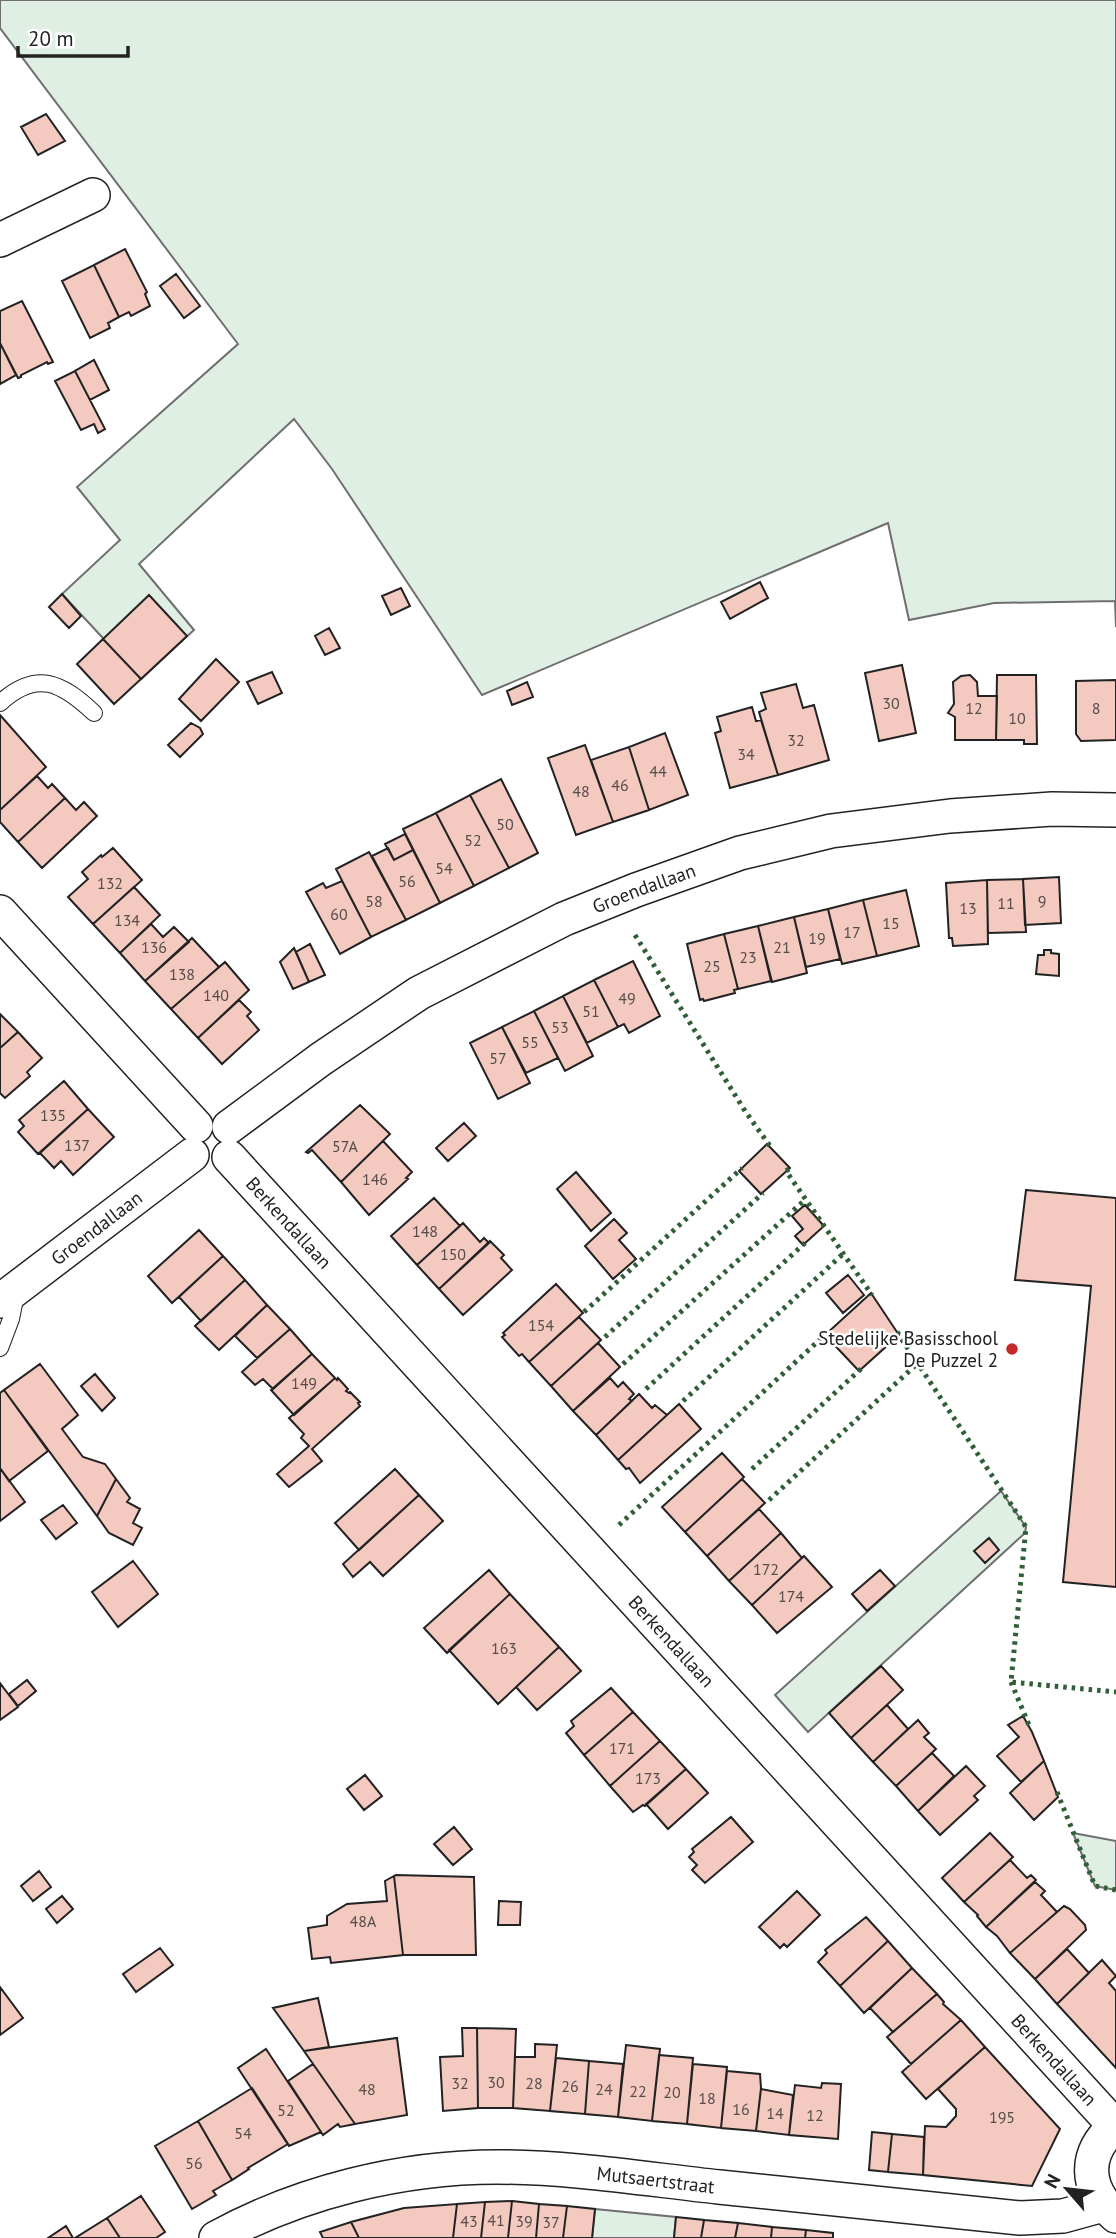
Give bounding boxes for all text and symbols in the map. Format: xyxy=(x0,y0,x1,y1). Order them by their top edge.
scale bar xyxy=(18,14,128,58)
text: 20 m xyxy=(28,25,74,52)
house number: 30 xyxy=(882,693,900,713)
house number: 12 xyxy=(965,698,983,718)
house number: 8 xyxy=(1092,698,1100,718)
house number: 10 xyxy=(1008,708,1026,728)
house number: 32 xyxy=(787,730,805,750)
house number: 34 xyxy=(737,744,755,764)
house number: 44 xyxy=(649,761,667,781)
house number: 46 xyxy=(611,775,629,795)
house number: 48 xyxy=(572,781,590,801)
house number: 50 xyxy=(496,814,514,834)
house number: 52 xyxy=(464,830,482,850)
house number: 54 xyxy=(435,858,453,878)
street label: Groendallaan xyxy=(589,858,699,918)
house number: 56 xyxy=(398,871,416,891)
house number: 132 xyxy=(97,873,123,893)
house number: 58 xyxy=(365,891,383,911)
house number: 9 xyxy=(1038,891,1046,911)
house number: 11 xyxy=(997,893,1015,913)
house number: 13 xyxy=(959,898,977,918)
house number: 60 xyxy=(330,904,348,924)
house number: 134 xyxy=(114,910,140,930)
house number: 15 xyxy=(882,913,900,933)
house number: 17 xyxy=(843,922,861,942)
house number: 19 xyxy=(808,928,826,948)
house number: 136 xyxy=(141,937,167,957)
house number: 21 xyxy=(773,937,791,957)
house number: 23 xyxy=(739,947,757,967)
house number: 25 xyxy=(703,956,721,976)
house number: 138 xyxy=(169,964,195,984)
house number: 140 xyxy=(203,985,229,1005)
house number: 49 xyxy=(618,988,636,1008)
house number: 51 xyxy=(582,1001,600,1021)
house number: 53 xyxy=(551,1017,569,1037)
house number: 55 xyxy=(521,1032,539,1052)
house number: 57 xyxy=(489,1048,507,1068)
house number: 135 xyxy=(40,1105,66,1125)
house number: 137 xyxy=(64,1135,90,1155)
house number: 57A xyxy=(332,1136,359,1156)
house number: 146 xyxy=(362,1169,388,1189)
street label: Berkendallaan xyxy=(241,1172,337,1274)
street label: Groendallaan xyxy=(46,1185,147,1270)
house number: 148 xyxy=(412,1221,438,1241)
house number: 150 xyxy=(440,1244,466,1264)
house number: 154 xyxy=(528,1315,554,1335)
place label: Stedelijke Basisschool De Puzzel 2 xyxy=(818,1326,998,1372)
marker: Stedelijke Basisschool De Puzzel 2 xyxy=(1004,1341,1020,1357)
house number: 149 xyxy=(291,1373,317,1393)
house number: 172 xyxy=(753,1559,779,1579)
house number: 174 xyxy=(778,1586,804,1606)
street label: Berkendallaan xyxy=(624,1590,720,1692)
house number: 163 xyxy=(491,1638,517,1658)
house number: 171 xyxy=(609,1738,635,1758)
house number: 173 xyxy=(635,1768,661,1788)
house number: 48A xyxy=(350,1911,377,1931)
street label: Berkendallaan xyxy=(1006,2009,1102,2111)
house number: 30 xyxy=(487,2072,505,2092)
house number: 32 xyxy=(451,2073,469,2093)
house number: 28 xyxy=(525,2073,543,2093)
house number: 26 xyxy=(561,2076,579,2096)
house number: 48 xyxy=(358,2079,376,2099)
house number: 24 xyxy=(595,2079,613,2099)
house number: 22 xyxy=(629,2081,647,2101)
house number: 20 xyxy=(663,2082,681,2102)
house number: 18 xyxy=(698,2088,716,2108)
house number: 16 xyxy=(732,2099,750,2119)
house number: 52 xyxy=(277,2100,295,2120)
house number: 14 xyxy=(766,2103,784,2123)
house number: 12 xyxy=(806,2105,824,2125)
house number: 195 xyxy=(989,2107,1015,2127)
house number: 54 xyxy=(234,2123,252,2143)
house number: 56 xyxy=(185,2153,203,2173)
north arrow xyxy=(1032,2154,1102,2224)
street label: Mutsaertstraat xyxy=(596,2161,716,2199)
text: N xyxy=(1038,2170,1066,2192)
house number: 41 xyxy=(487,2210,505,2230)
house number: 43 xyxy=(460,2211,478,2231)
house number: 39 xyxy=(515,2211,533,2231)
house number: 37 xyxy=(542,2212,560,2232)

